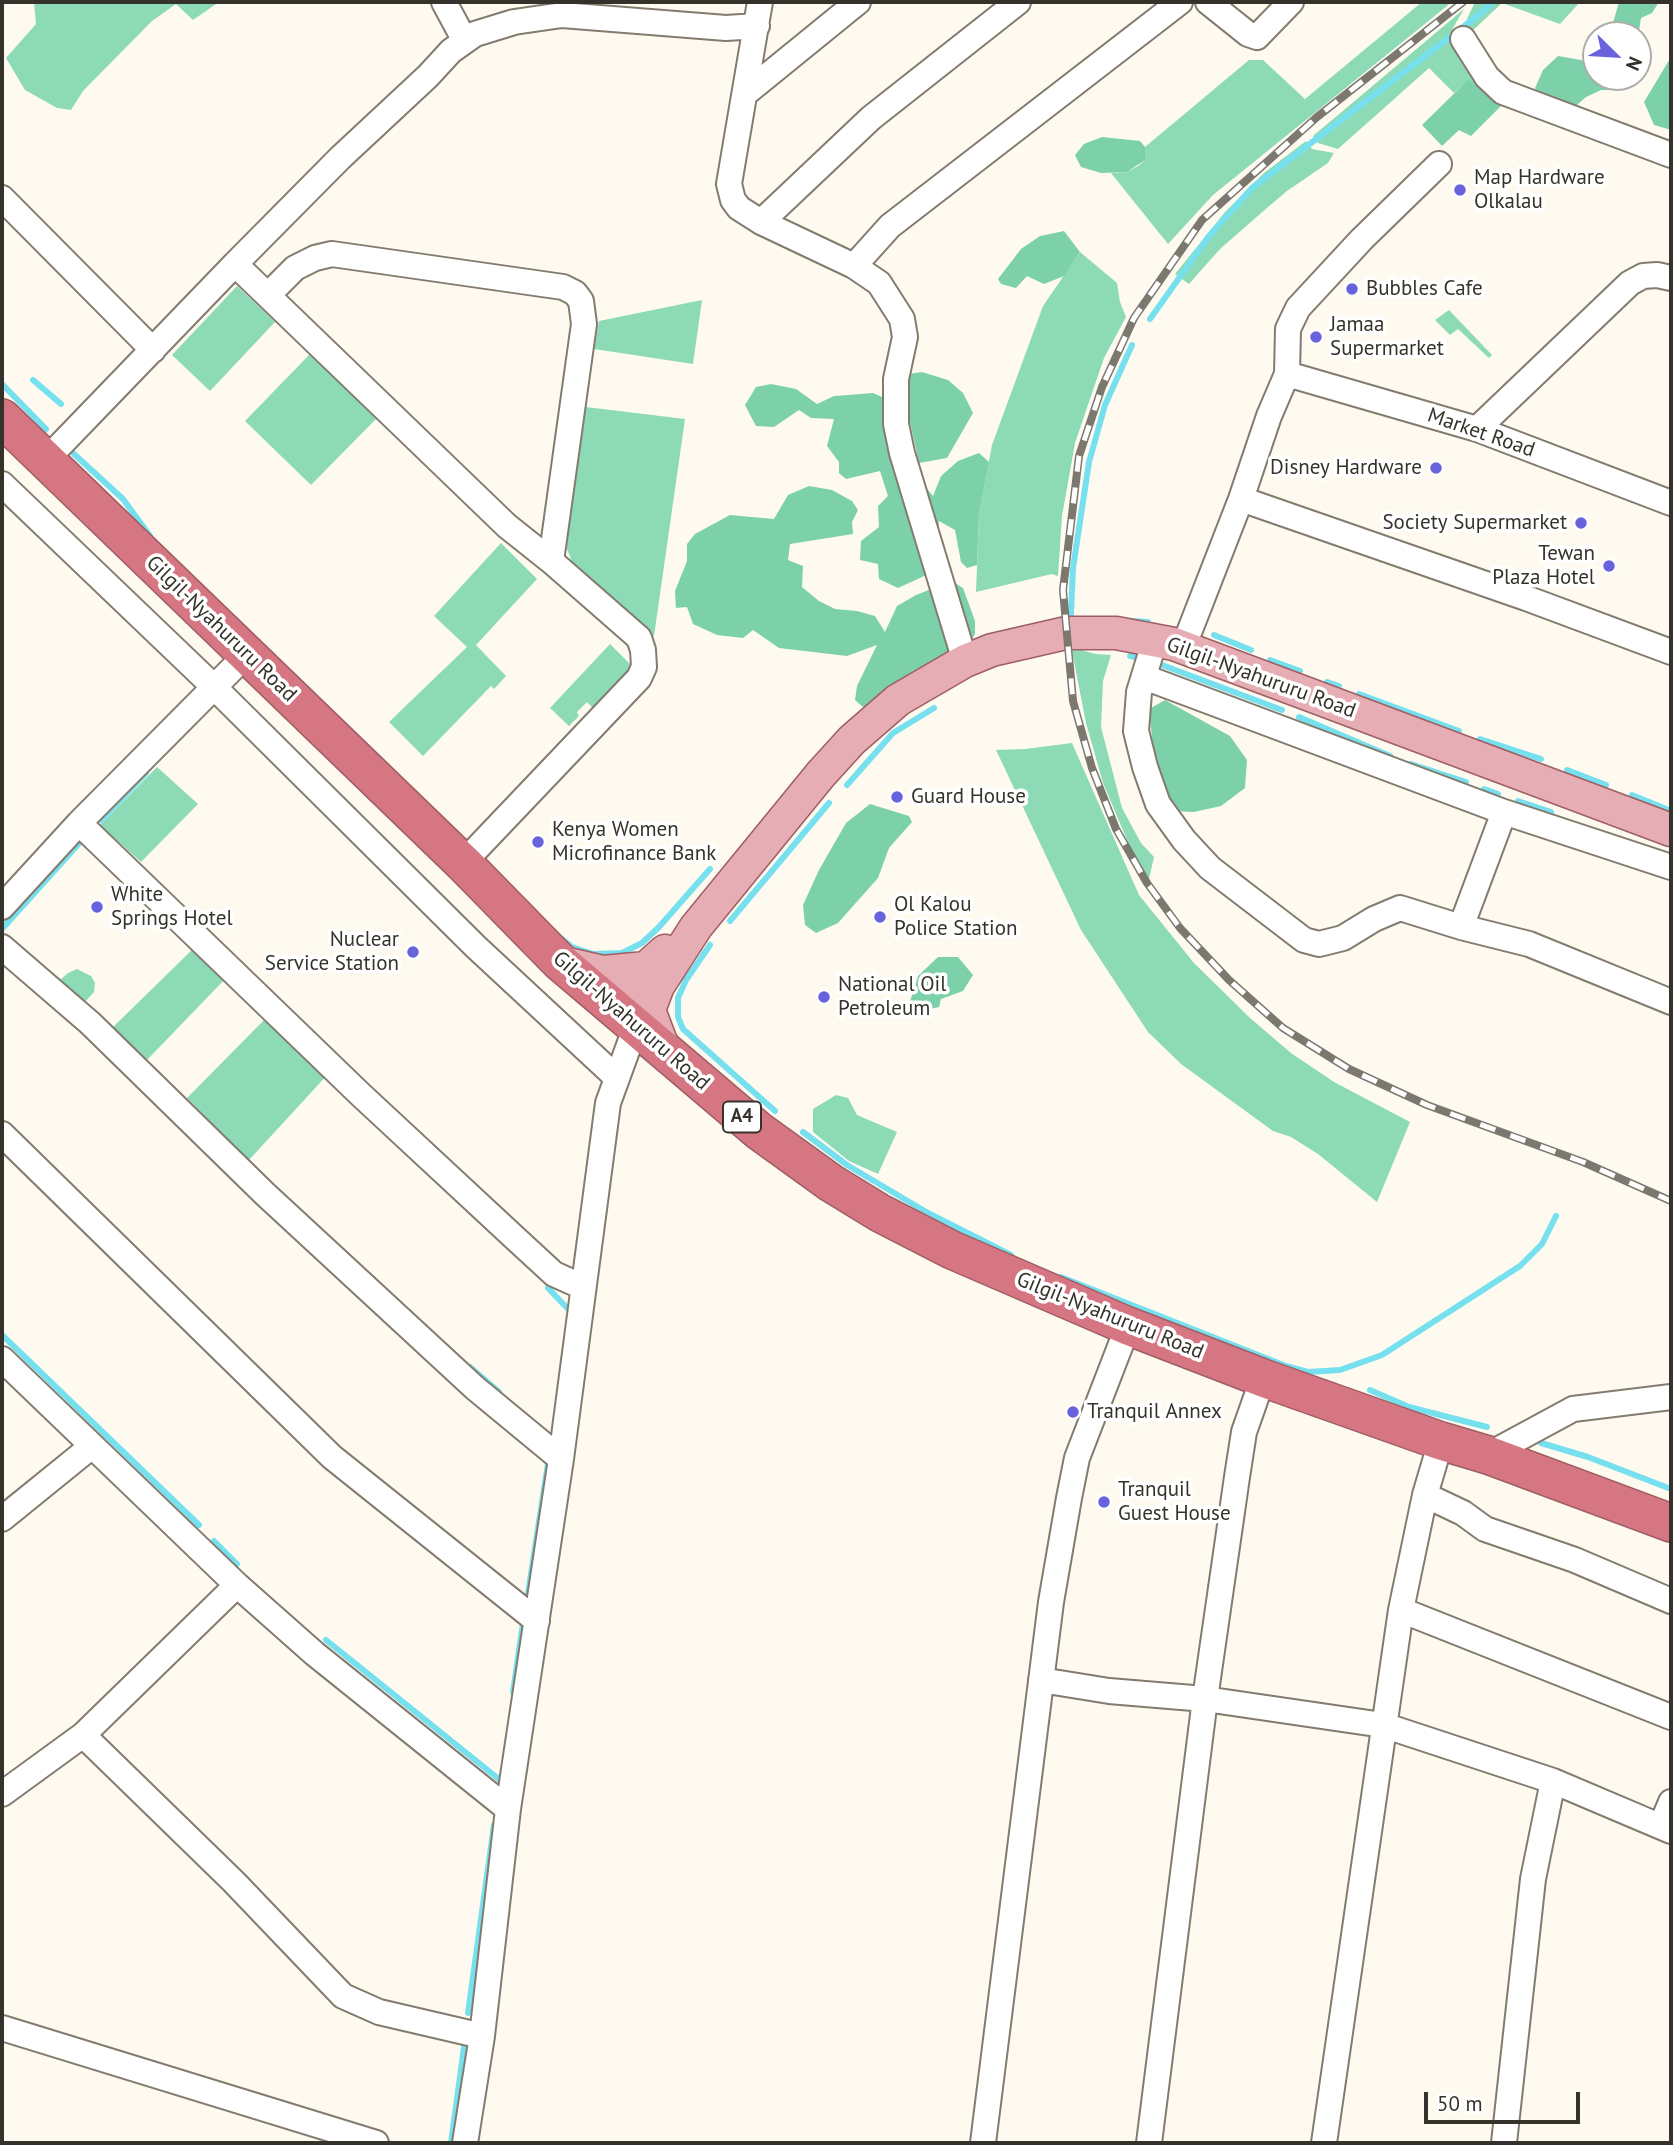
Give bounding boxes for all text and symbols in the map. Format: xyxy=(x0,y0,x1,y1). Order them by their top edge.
north arrow xyxy=(1582,21,1652,91)
text: N xyxy=(1621,53,1648,74)
place label: Map Hardware Olkalau xyxy=(1474,165,1605,215)
marker: Map Hardware Olkalau xyxy=(1452,182,1468,198)
place label: Bubbles Cafe xyxy=(1366,276,1483,302)
marker: Bubbles Cafe xyxy=(1344,281,1360,297)
place label: Jamaa Supermarket xyxy=(1330,312,1444,362)
marker: Jamaa Supermarket xyxy=(1308,329,1324,345)
street label: Market Road xyxy=(1424,403,1538,463)
place label: Disney Hardware xyxy=(1270,455,1422,481)
marker: Disney Hardware xyxy=(1428,460,1444,476)
place label: Society Supermarket xyxy=(1382,510,1567,536)
marker: Society Supermarket xyxy=(1573,515,1589,531)
place label: Tewan Plaza Hotel xyxy=(1492,541,1595,591)
street label: Gilgil-Nyahururu Road xyxy=(141,551,301,707)
marker: Tewan Plaza Hotel xyxy=(1601,558,1617,574)
street label: Gilgil-Nyahururu Road xyxy=(1163,632,1359,724)
place label: Guard House xyxy=(911,784,1026,810)
marker: Guard House xyxy=(889,789,905,805)
place label: Kenya Women Microfinance Bank xyxy=(552,817,716,867)
marker: Kenya Women Microfinance Bank xyxy=(530,834,546,850)
place label: White Springs Hotel xyxy=(111,882,233,932)
place label: Ol Kalou Police Station xyxy=(894,892,1017,942)
marker: White Springs Hotel xyxy=(89,899,105,915)
marker: Ol Kalou Police Station xyxy=(872,909,888,925)
place label: Nuclear Service Station xyxy=(265,927,399,977)
marker: Nuclear Service Station xyxy=(405,944,421,960)
street label: Gilgil-Nyahururu Road xyxy=(548,946,714,1096)
place label: National Oil Petroleum xyxy=(838,972,946,1022)
marker: National Oil Petroleum xyxy=(816,989,832,1005)
road number: A4 xyxy=(723,1102,761,1133)
street label: Gilgil-Nyahururu Road xyxy=(1013,1267,1207,1365)
place label: Tranquil Annex xyxy=(1087,1399,1222,1425)
marker: Tranquil Annex xyxy=(1065,1404,1081,1420)
place label: Tranquil Guest House xyxy=(1118,1477,1231,1527)
marker: Tranquil Guest House xyxy=(1096,1494,1112,1510)
scale bar xyxy=(1428,2078,1584,2122)
text: 50 m xyxy=(1437,2090,1483,2117)

